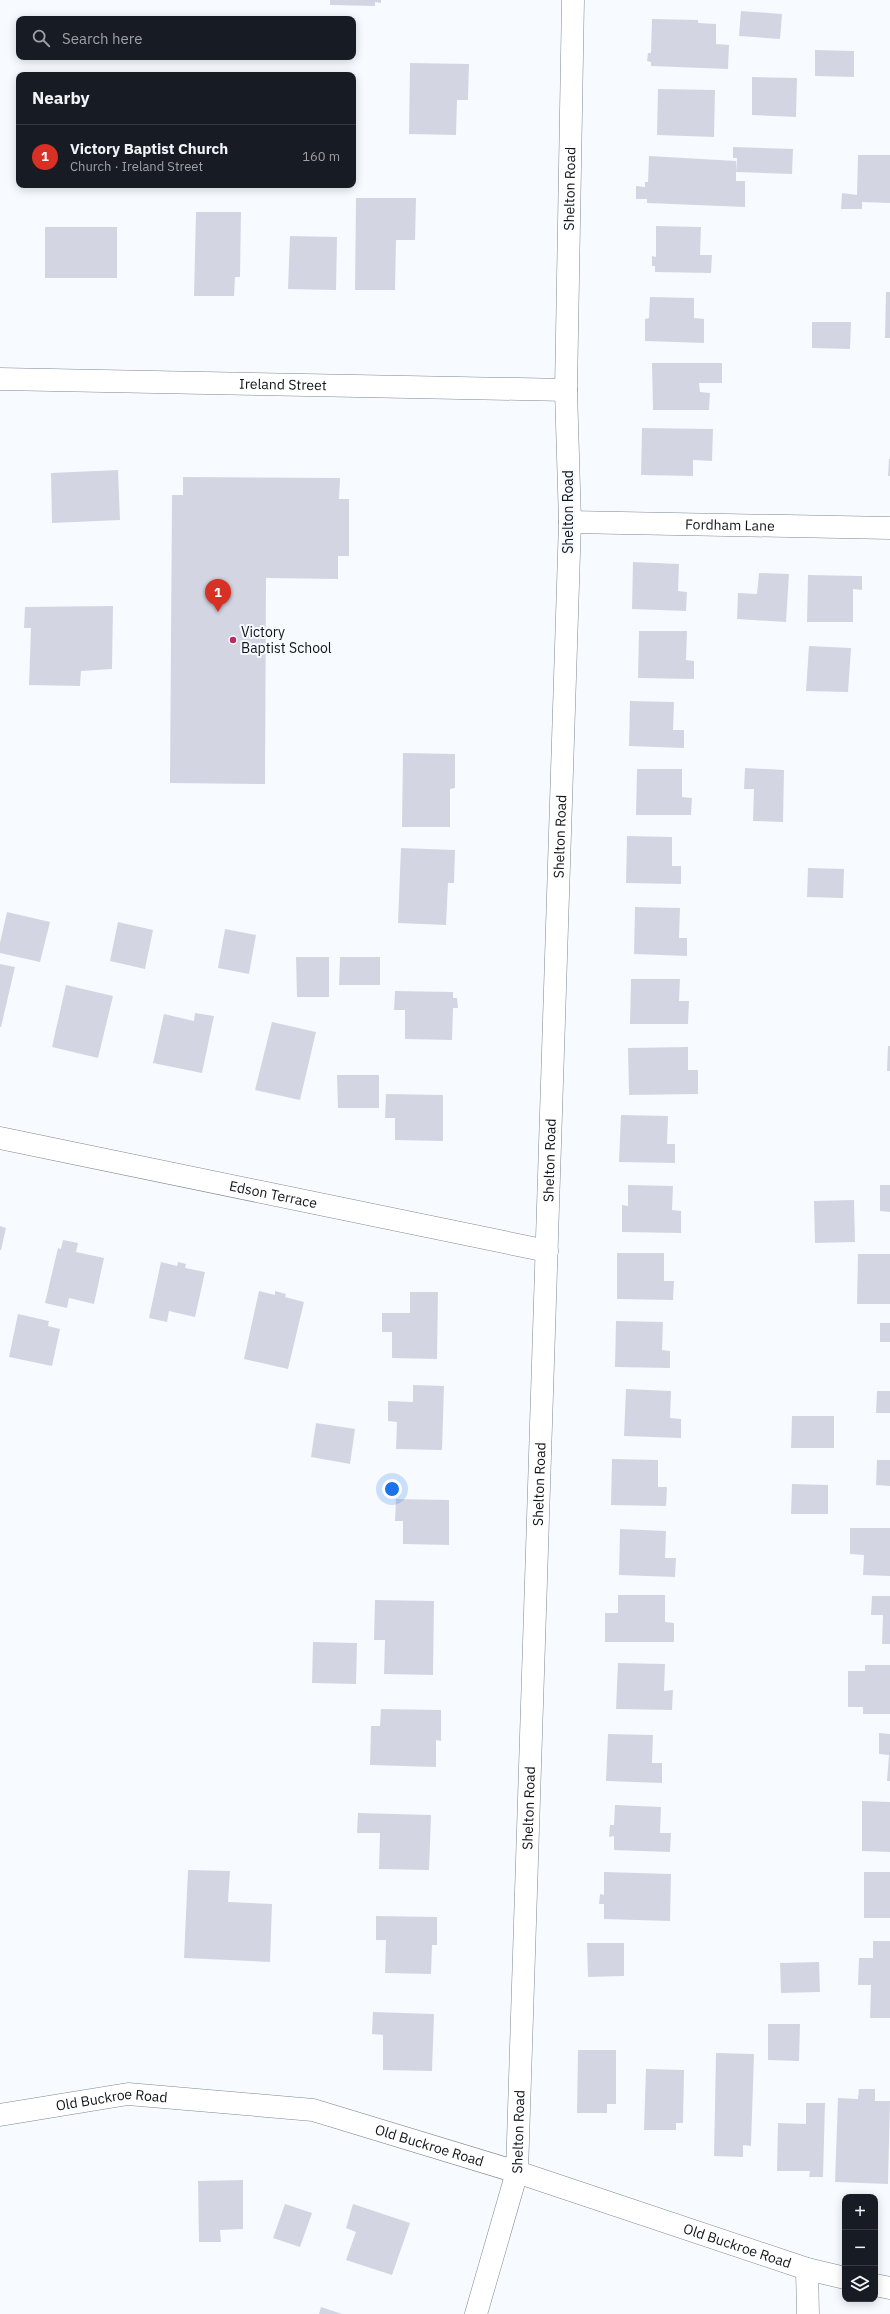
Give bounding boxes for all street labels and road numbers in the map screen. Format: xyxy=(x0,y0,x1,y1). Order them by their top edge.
street label: Shelton Road xyxy=(560,147,579,231)
street label: Ireland Street xyxy=(239,375,327,394)
street label: Shelton Road xyxy=(559,470,577,554)
street label: Fordham Lane xyxy=(685,515,775,535)
street label: Shelton Road xyxy=(550,794,570,879)
street label: Shelton Road xyxy=(539,1118,560,1202)
street label: Edson Terrace xyxy=(228,1177,319,1212)
street label: Shelton Road xyxy=(529,1442,549,1526)
street label: Shelton Road xyxy=(518,1766,539,1850)
street label: Old Buckroe Road xyxy=(54,2085,168,2115)
street label: Shelton Road xyxy=(508,2090,529,2174)
street label: Old Buckroe Road xyxy=(373,2120,486,2170)
street label: Old Buckroe Road xyxy=(681,2219,794,2272)

